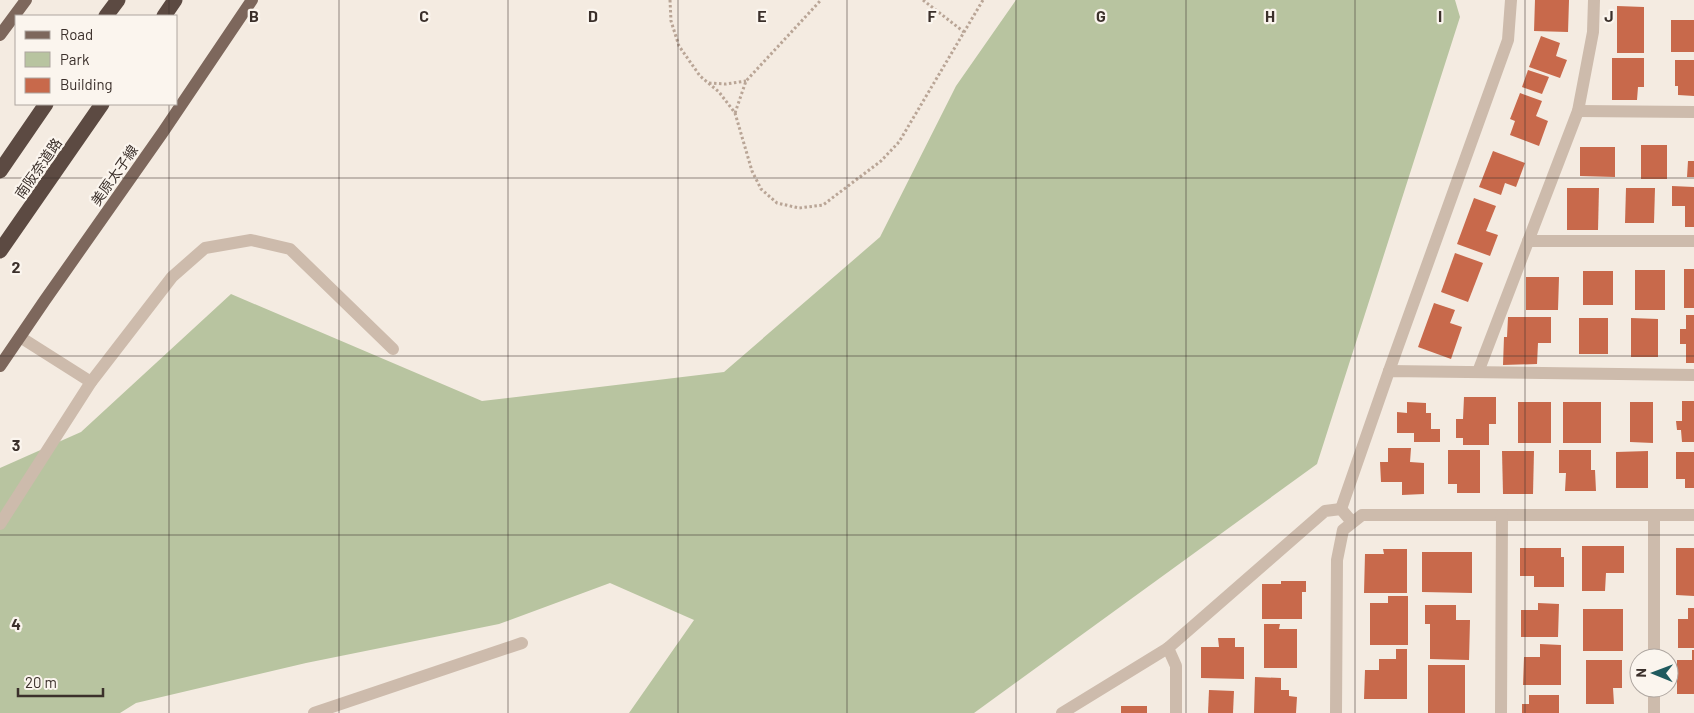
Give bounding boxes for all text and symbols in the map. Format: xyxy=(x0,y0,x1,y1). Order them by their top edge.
text: B xyxy=(249,6,259,25)
text: C xyxy=(419,6,429,25)
text: D xyxy=(588,6,598,25)
text: E xyxy=(757,6,767,25)
text: F xyxy=(928,6,937,25)
text: G xyxy=(1096,6,1106,25)
text: H xyxy=(1265,6,1275,25)
text: I xyxy=(1438,6,1442,25)
text: J xyxy=(1604,6,1614,25)
legend xyxy=(15,15,178,105)
text: Road xyxy=(60,25,93,43)
text: Park xyxy=(60,50,90,68)
text: Building xyxy=(60,75,113,93)
street label: 南阪奈道路 xyxy=(11,134,65,202)
street label: 美原太子線 xyxy=(87,141,141,209)
text: 2 xyxy=(12,257,21,276)
text: 3 xyxy=(12,435,20,454)
text: 4 xyxy=(11,614,21,633)
north arrow xyxy=(1629,648,1679,698)
scale bar xyxy=(18,666,102,698)
text: N xyxy=(1632,668,1649,678)
text: 20 m xyxy=(25,673,57,691)

